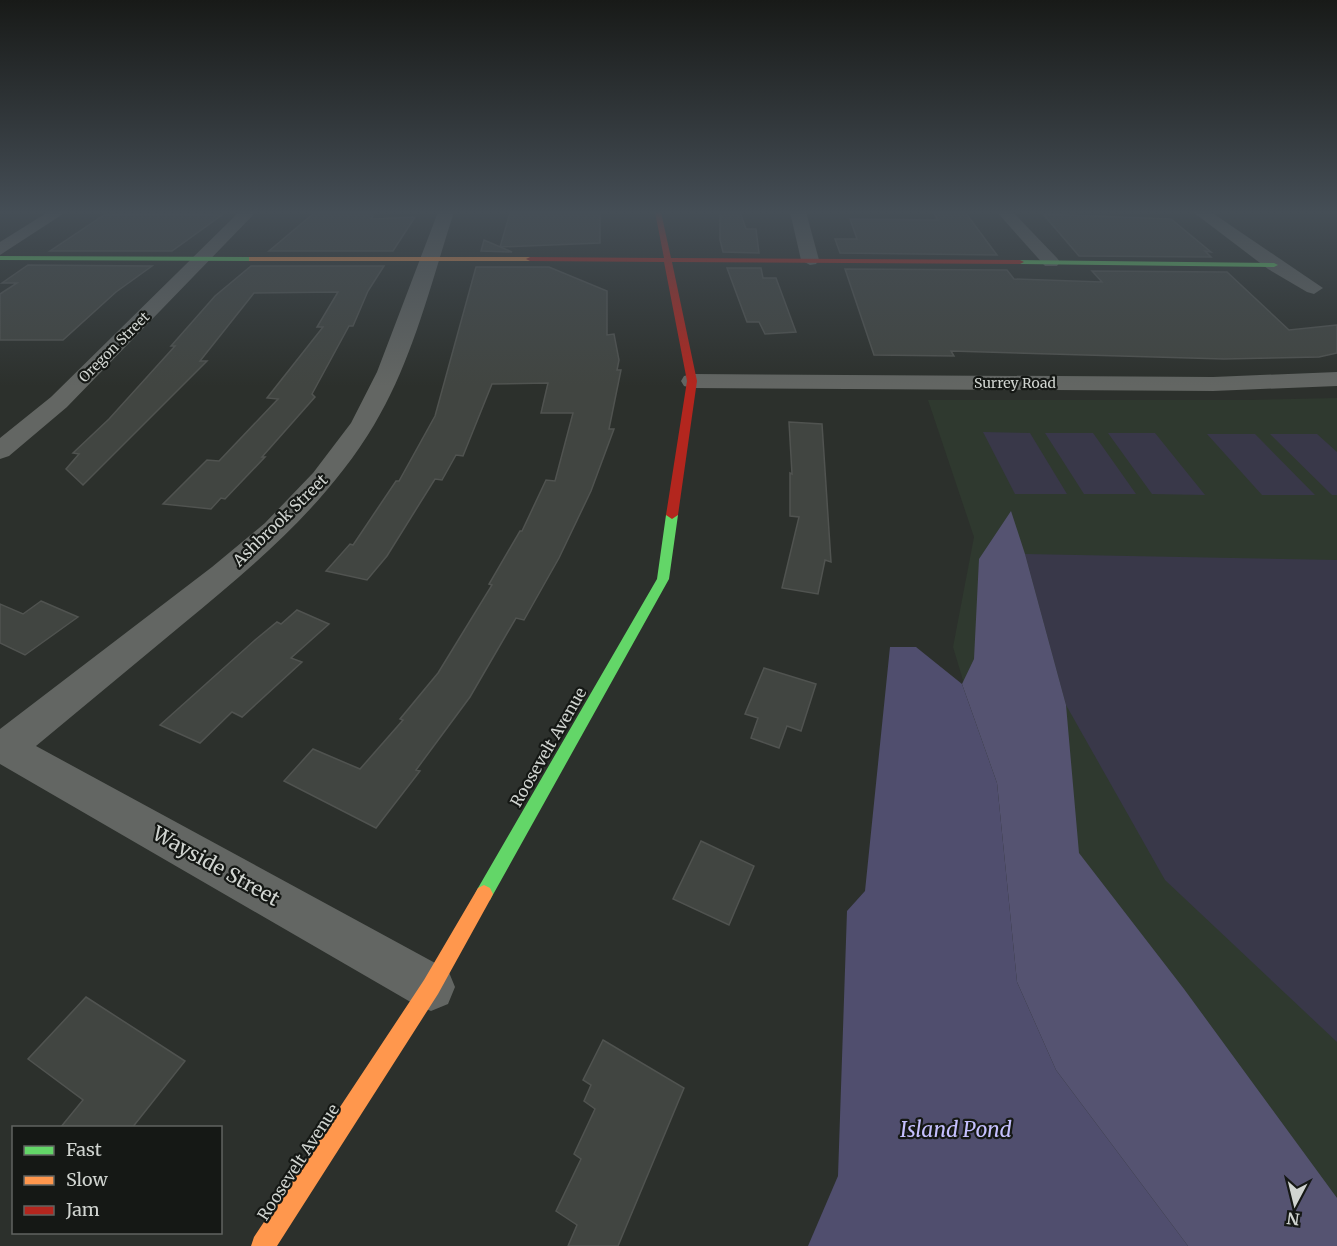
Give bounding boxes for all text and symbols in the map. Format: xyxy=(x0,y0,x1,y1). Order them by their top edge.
street label: Oregon Street xyxy=(75,308,153,386)
street label: Surrey Road xyxy=(974,374,1057,392)
street label: Ashbrook Street xyxy=(228,469,332,571)
street label: Roosevelt Avenue xyxy=(506,684,590,810)
street label: Wayside Street xyxy=(147,820,284,911)
street label: Roosevelt Avenue xyxy=(253,1100,343,1224)
water label: Island Pond xyxy=(900,1116,1012,1143)
legend xyxy=(12,1126,222,1234)
text: Fast xyxy=(66,1138,102,1161)
text: Slow xyxy=(66,1168,109,1191)
north arrow xyxy=(1265,1174,1325,1234)
text: Jam xyxy=(65,1198,100,1221)
text: N xyxy=(1285,1208,1301,1230)

